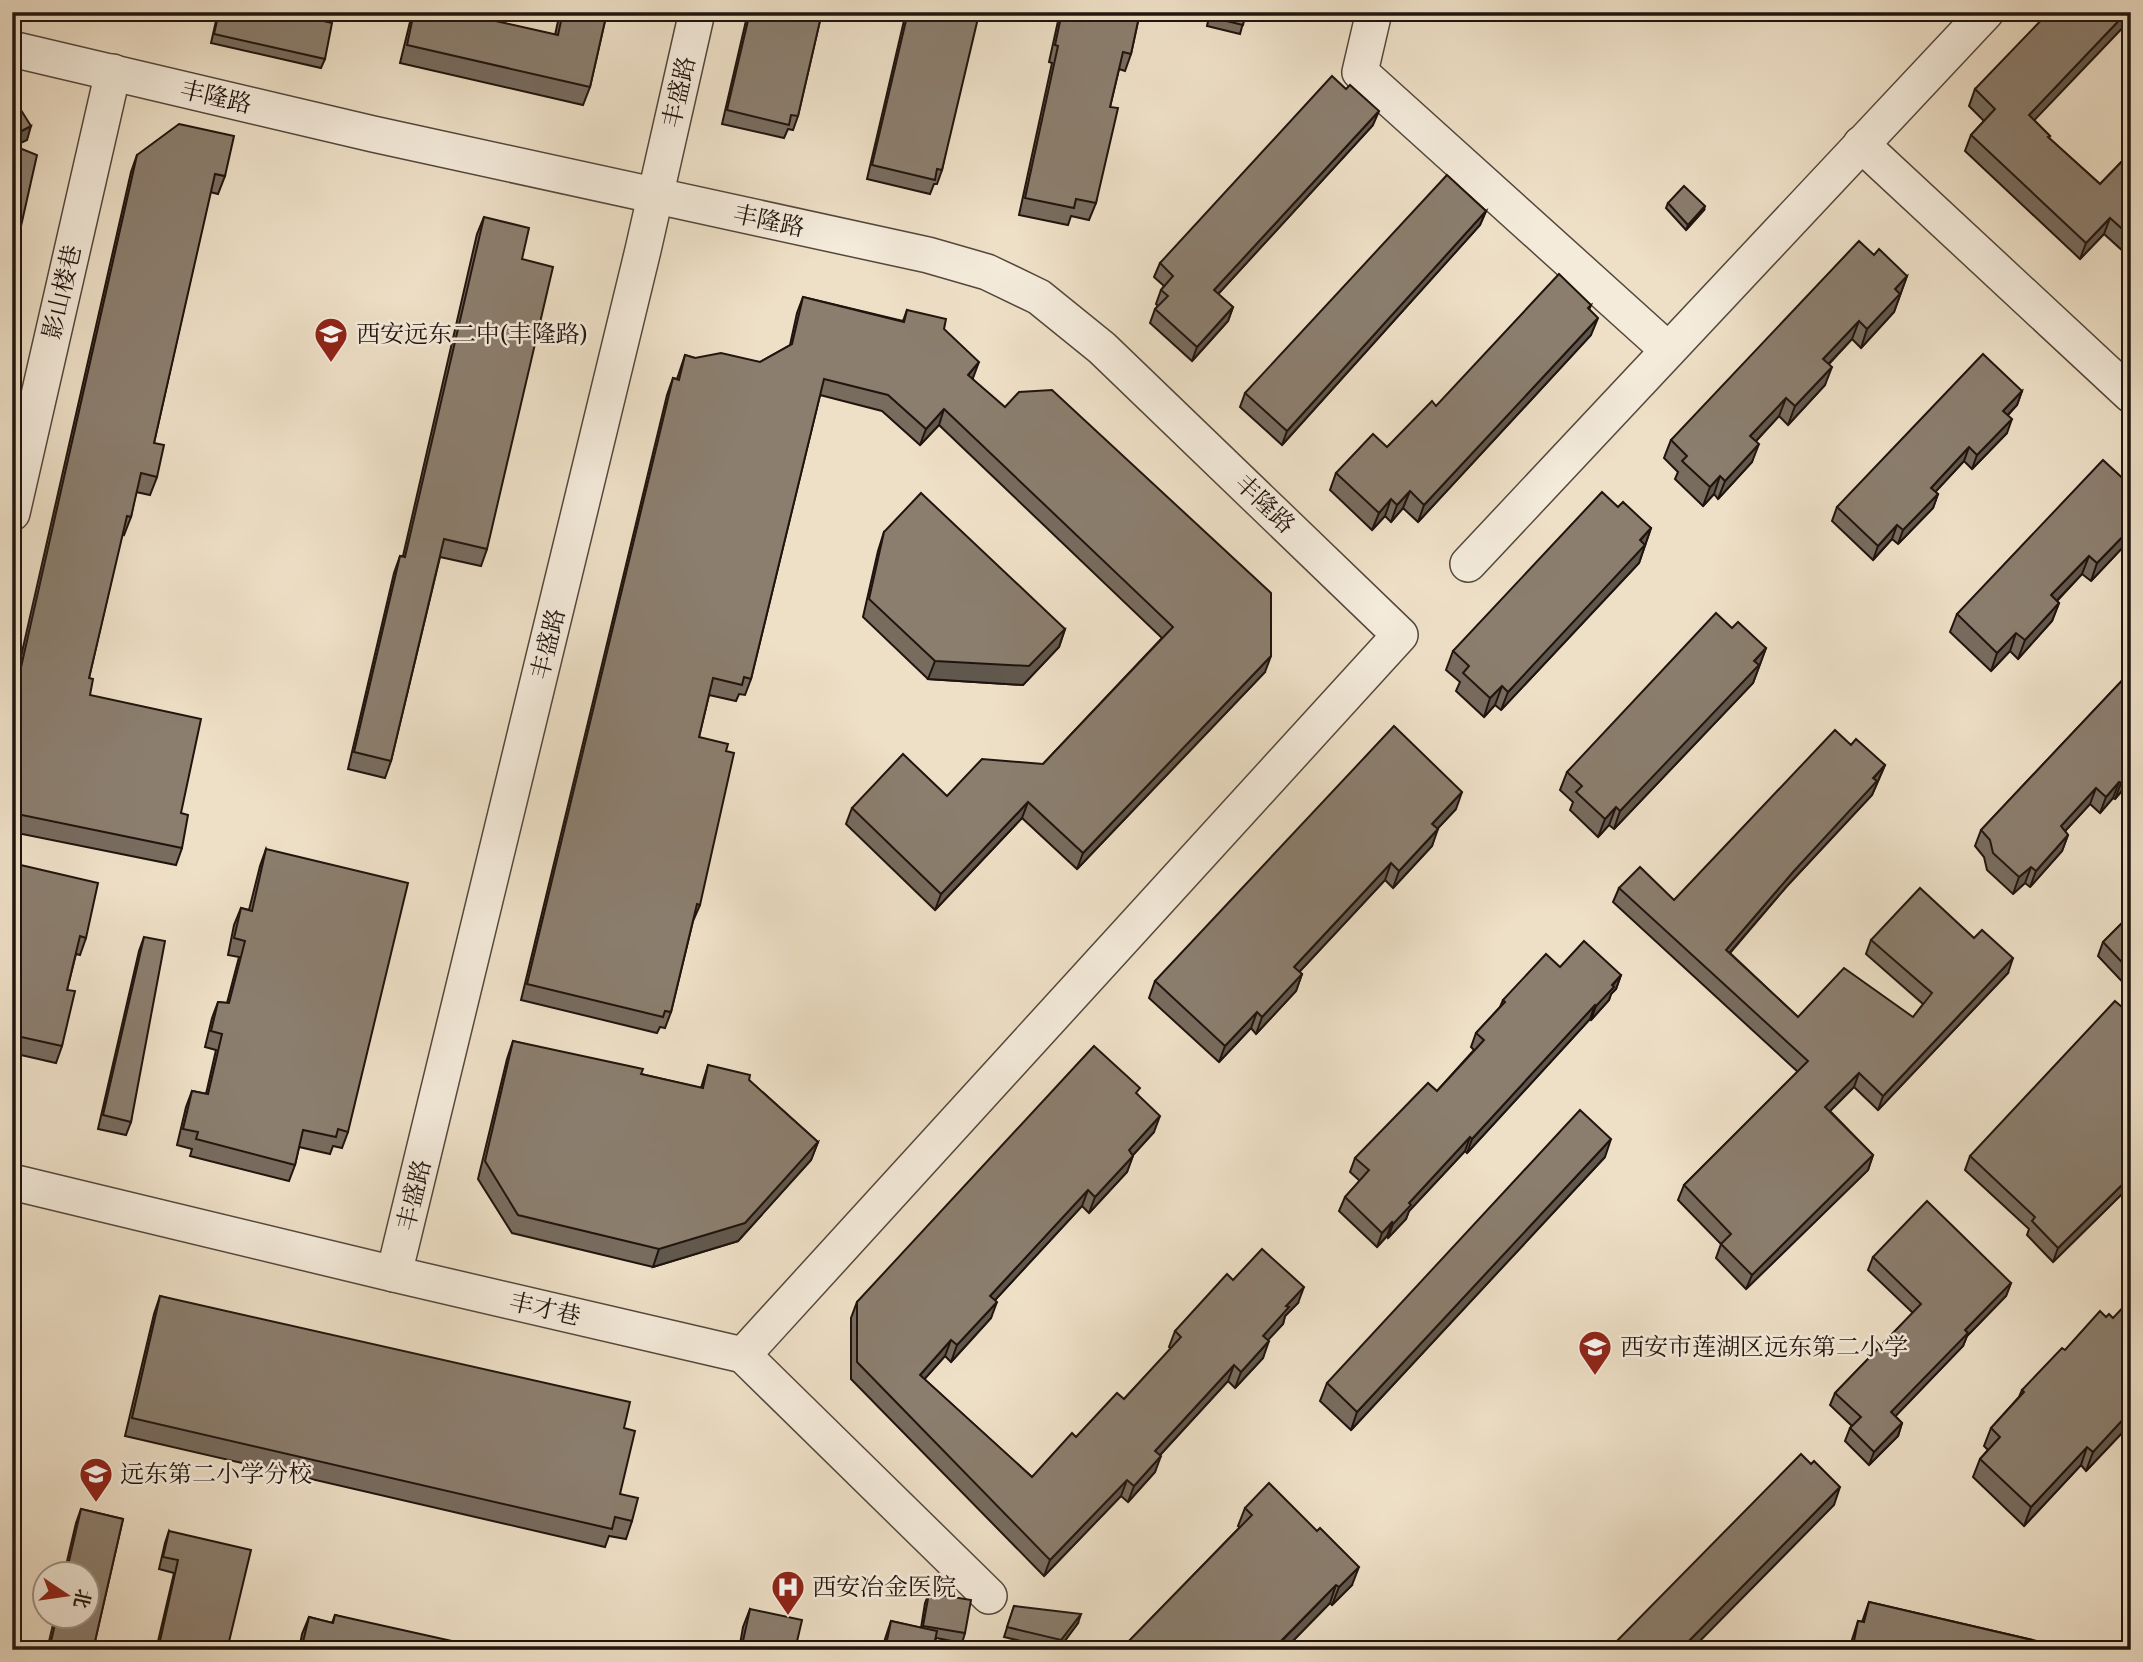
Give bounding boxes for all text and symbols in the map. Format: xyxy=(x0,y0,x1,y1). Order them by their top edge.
street label: 丰盛路 xyxy=(653,53,704,131)
street label: 丰隆路 xyxy=(177,71,255,122)
street label: 丰隆路 xyxy=(730,196,808,245)
street label: 影山楼巷 xyxy=(34,241,89,343)
school or university icon: 西安远东二中(丰隆路) xyxy=(312,315,350,364)
place label: 西安远东二中(丰隆路) xyxy=(356,316,587,351)
street label: 丰隆路 xyxy=(1227,466,1303,541)
street label: 丰盛路 xyxy=(522,605,573,683)
street label: 丰盛路 xyxy=(388,1156,439,1234)
street label: 丰才巷 xyxy=(506,1283,584,1334)
school or university icon: 西安市莲湖区远东第二小学 xyxy=(1576,1328,1614,1377)
place label: 西安市莲湖区远东第二小学 xyxy=(1620,1329,1908,1364)
school or university icon: 远东第二小学分校 xyxy=(77,1455,115,1504)
place label: 远东第二小学分校 xyxy=(120,1456,312,1491)
north arrow xyxy=(32,1560,102,1630)
hospital icon: 西安冶金医院 xyxy=(769,1568,807,1617)
place label: 西安冶金医院 xyxy=(812,1569,956,1604)
text: 北 xyxy=(67,1586,98,1611)

